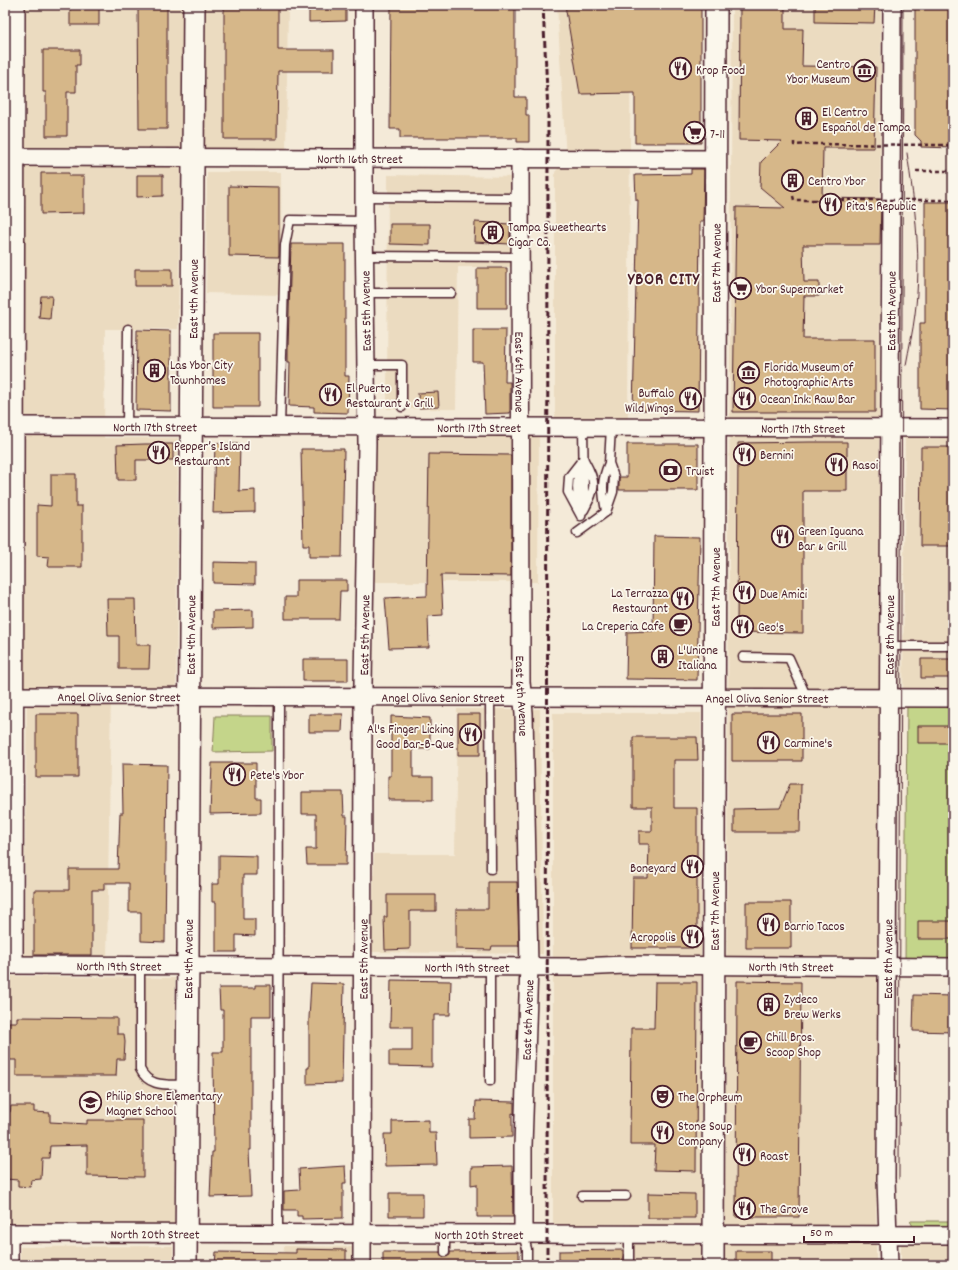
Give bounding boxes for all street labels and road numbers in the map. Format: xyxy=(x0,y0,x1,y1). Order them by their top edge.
street label: North 16th Street xyxy=(317,151,403,170)
street label: East 7th Avenue xyxy=(708,223,727,303)
street label: East 4th Avenue xyxy=(185,259,205,339)
street label: East 5th Avenue xyxy=(357,270,378,351)
street label: East 8th Avenue xyxy=(883,271,903,351)
street label: East 6th Avenue xyxy=(508,331,527,413)
street label: North 17th Street xyxy=(113,419,197,438)
street label: North 17th Street xyxy=(437,420,521,439)
street label: North 17th Street xyxy=(761,421,845,440)
street label: East 7th Avenue xyxy=(708,547,727,627)
street label: East 5th Avenue xyxy=(356,594,376,676)
street label: East 4th Avenue xyxy=(183,595,202,675)
street label: East 8th Avenue xyxy=(882,595,901,675)
street label: East 6th Avenue xyxy=(509,655,531,737)
street label: Angel Oliva Senior Street xyxy=(57,689,181,708)
street label: Angel Oliva Senior Street xyxy=(381,690,505,709)
street label: Angel Oliva Senior Street xyxy=(705,690,829,710)
street label: East 7th Avenue xyxy=(707,871,726,951)
street label: East 5th Avenue xyxy=(355,918,375,999)
street label: East 4th Avenue xyxy=(180,919,200,999)
street label: East 8th Avenue xyxy=(880,919,899,999)
street label: North 19th Street xyxy=(76,958,162,978)
street label: North 19th Street xyxy=(424,959,510,979)
street label: North 19th Street xyxy=(748,959,834,978)
street label: East 6th Avenue xyxy=(519,979,540,1061)
street label: North 20th Street xyxy=(110,1226,200,1245)
street label: North 20th Street xyxy=(434,1227,524,1246)

